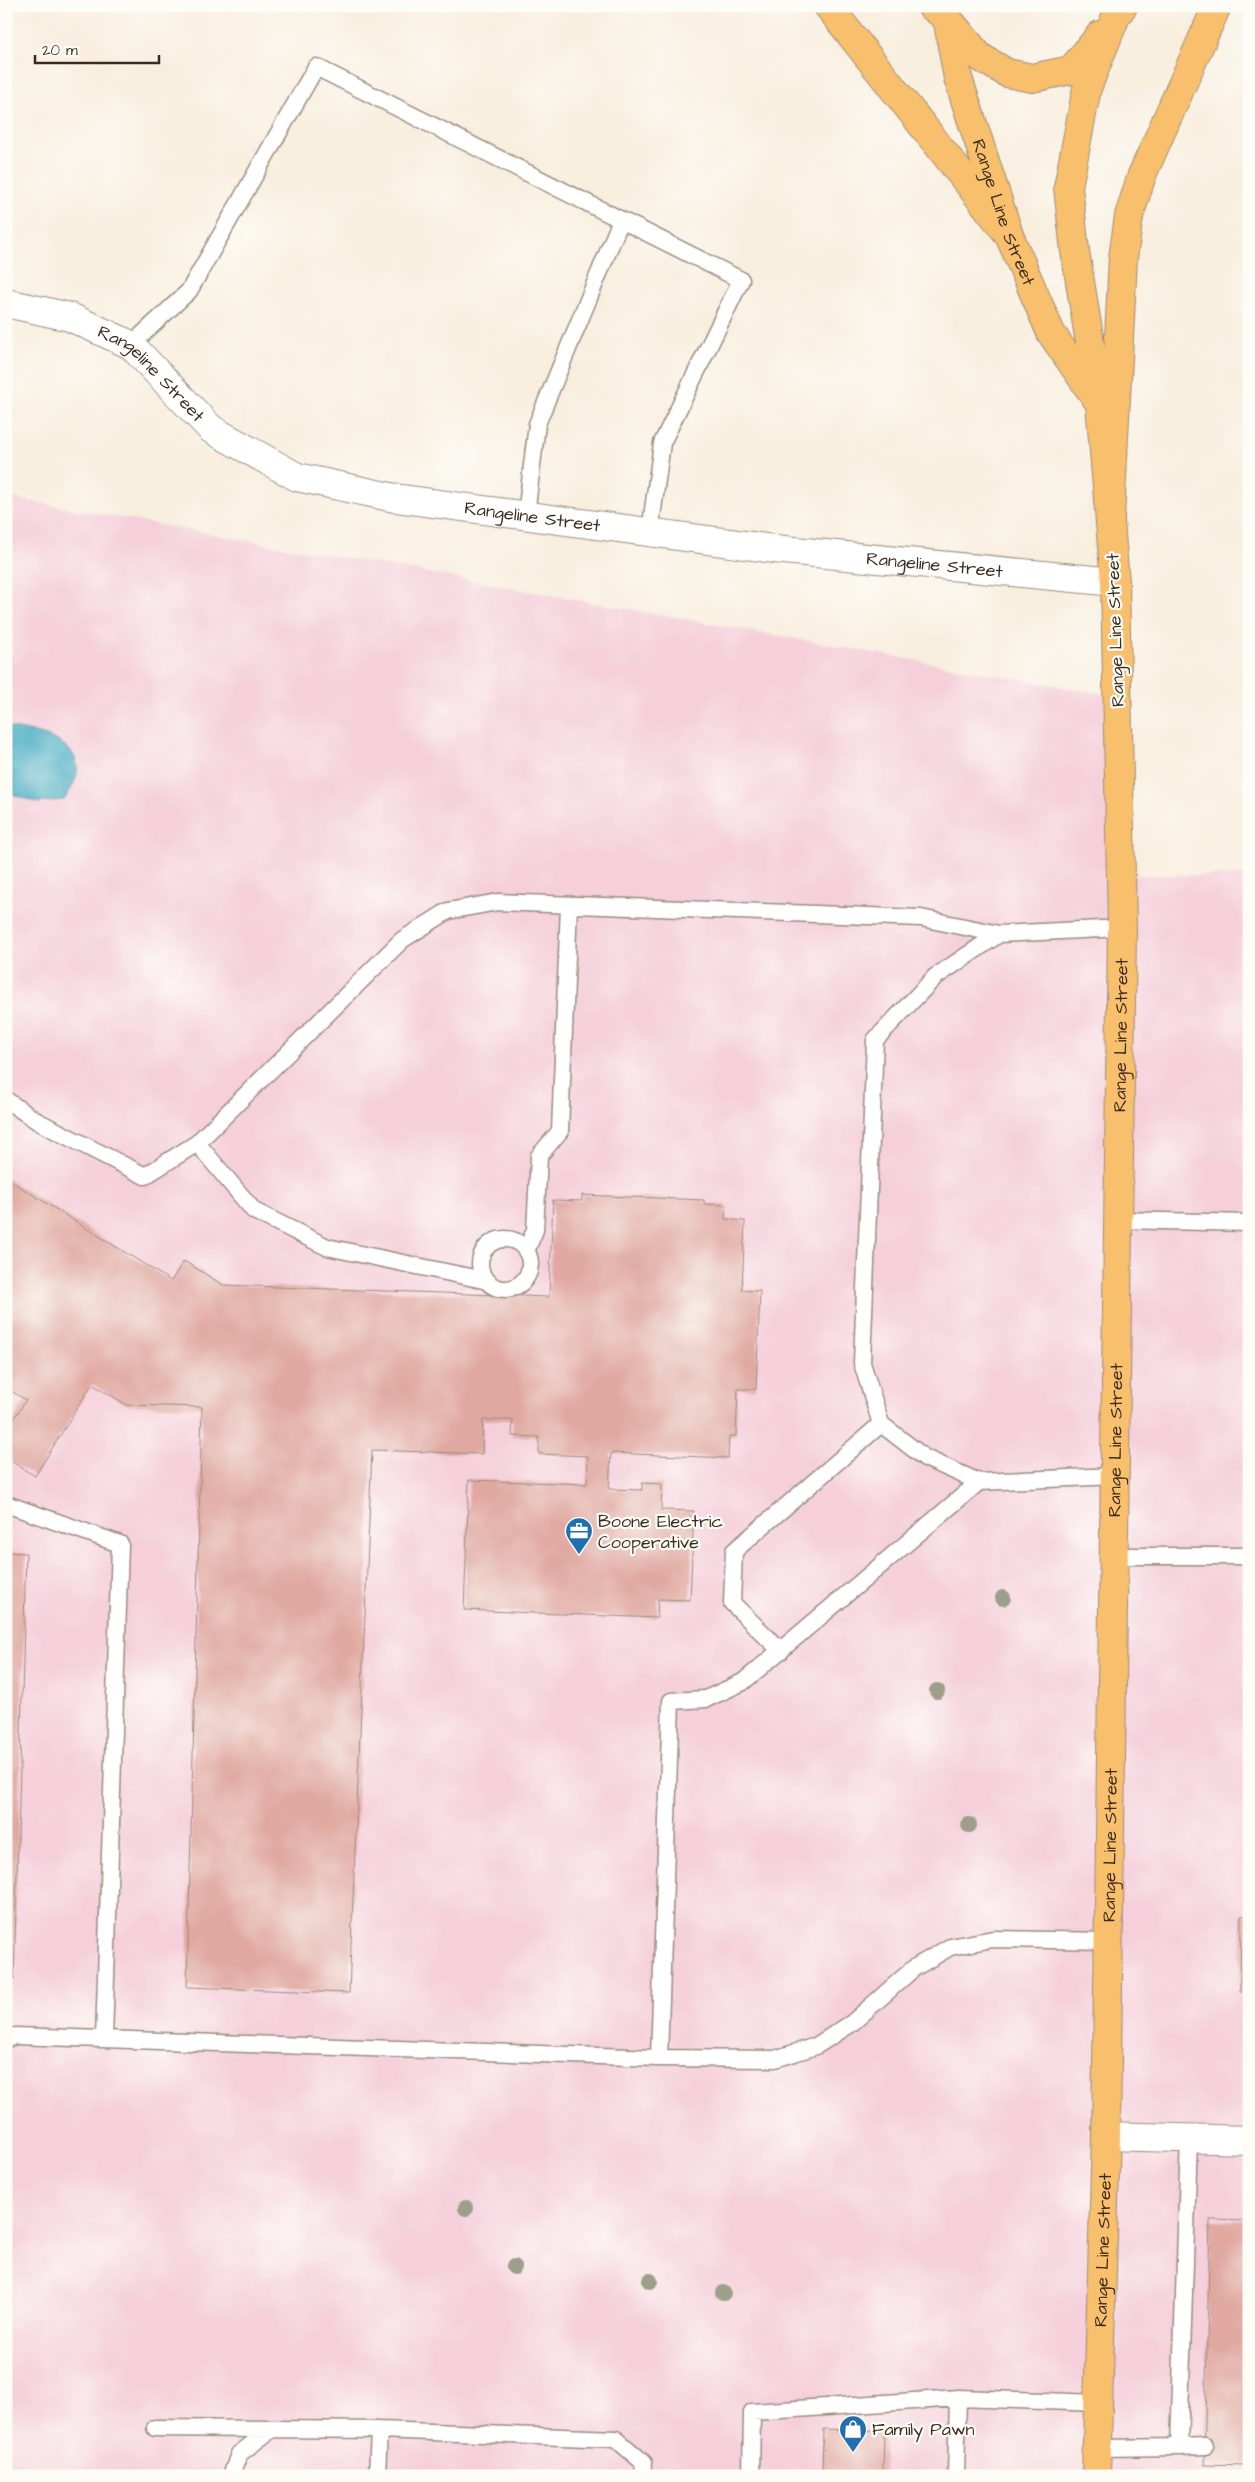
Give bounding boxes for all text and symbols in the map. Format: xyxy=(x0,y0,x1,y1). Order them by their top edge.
scale bar xyxy=(35,32,159,64)
text: 20 m xyxy=(42,40,78,61)
street label: Range Line Street xyxy=(966,136,1041,290)
street label: Rangeline Street xyxy=(94,319,210,428)
street label: Rangeline Street xyxy=(463,495,603,539)
street label: Rangeline Street xyxy=(865,546,1005,584)
street label: Range Line Street xyxy=(1100,552,1132,707)
street label: Range Line Street xyxy=(1108,957,1135,1112)
street label: Range Line Street xyxy=(1102,1362,1129,1517)
place label: Boone Electric Cooperative xyxy=(598,1509,723,1555)
office icon: Boone Electric Cooperative xyxy=(564,1516,594,1555)
street label: Range Line Street xyxy=(1097,1767,1124,1922)
street label: Range Line Street xyxy=(1088,2172,1118,2327)
shop icon: Family Pawn xyxy=(838,2414,868,2453)
place label: Family Pawn xyxy=(872,2417,974,2443)

